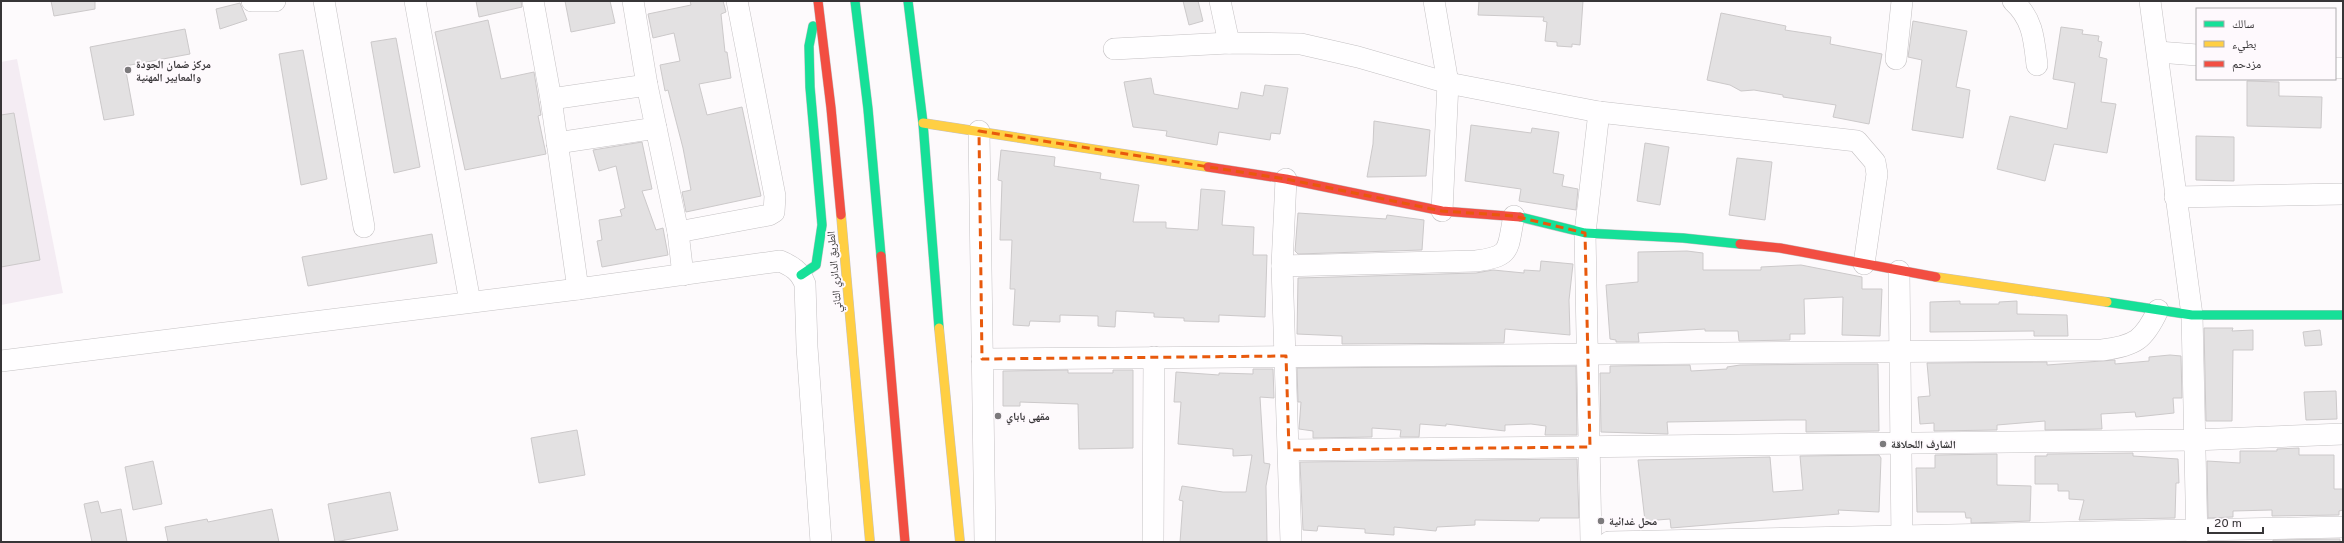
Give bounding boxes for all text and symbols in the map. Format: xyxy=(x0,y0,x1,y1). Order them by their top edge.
legend xyxy=(2196,8,2336,80)
text: سالك xyxy=(2232,17,2254,33)
text: بطيء xyxy=(2232,37,2256,54)
text: مزدحم xyxy=(2232,57,2261,73)
place label: مركز ضمان الجودة والمعايير المهنية xyxy=(136,58,211,85)
marker: مركز ضمان الجودة والمعايير المهنية xyxy=(123,65,133,75)
street label: الطريق الدائري الثاني xyxy=(824,231,846,313)
place label: مقهى باباي xyxy=(1006,410,1050,425)
marker: مقهى باباي xyxy=(993,411,1003,421)
place label: الشارف اللحلاقة xyxy=(1891,438,1956,452)
marker: الشارف اللحلاقة xyxy=(1878,439,1888,449)
scale bar xyxy=(2208,509,2263,535)
place label: محل غدائية xyxy=(1609,515,1657,529)
marker: محل غدائية xyxy=(1596,516,1606,526)
text: 20 m xyxy=(2214,516,2242,532)

